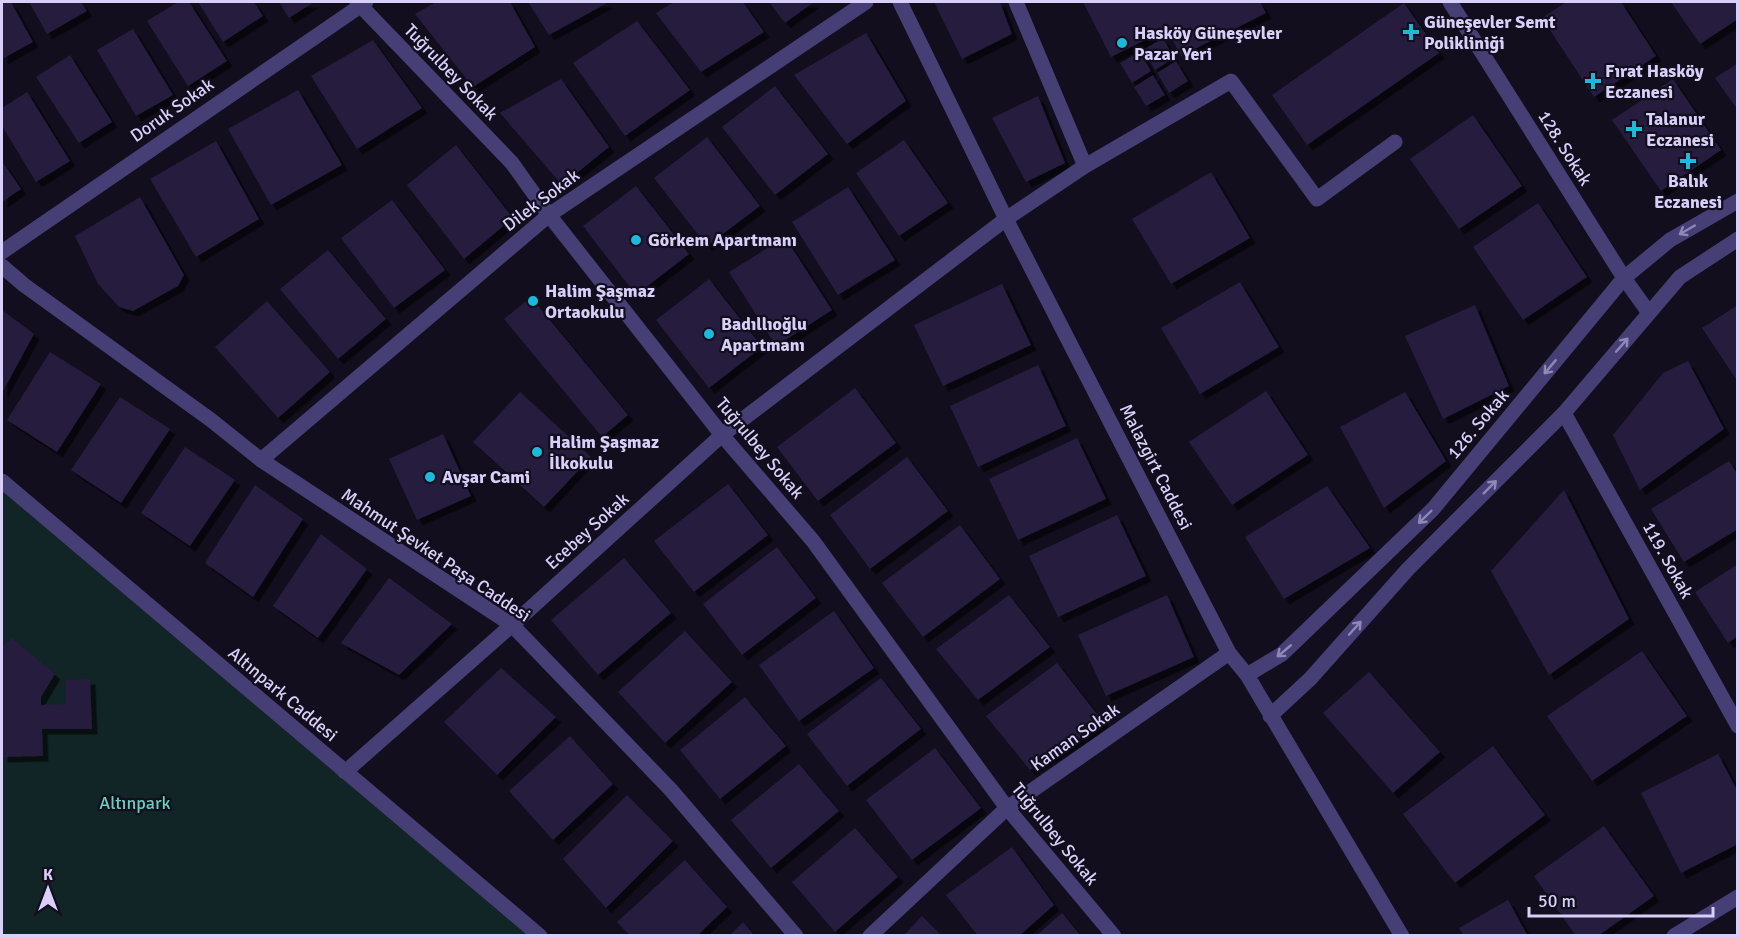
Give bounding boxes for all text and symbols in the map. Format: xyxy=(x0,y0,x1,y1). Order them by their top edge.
place label: Güneşevler Semt Polikliniği xyxy=(1424,11,1556,54)
street label: Tuğrulbey Sokak xyxy=(399,19,503,125)
place label: Hasköy Güneşevler Pazar Yeri xyxy=(1134,22,1283,65)
marker: Güneşevler Semt Polikliniği xyxy=(1402,23,1420,41)
marker: Hasköy Güneşevler Pazar Yeri xyxy=(1115,36,1129,50)
place label: Fırat Hasköy Eczanesi xyxy=(1605,60,1704,103)
street label: Doruk Sokak xyxy=(126,73,218,147)
marker: Fırat Hasköy Eczanesi xyxy=(1586,74,1600,88)
street label: 128. Sokak xyxy=(1533,106,1597,190)
place label: Talanur Eczanesi xyxy=(1646,108,1714,151)
marker: Talanur Eczanesi xyxy=(1627,122,1641,136)
marker: Balık Eczanesi xyxy=(1681,154,1695,168)
street label: Dilek Sokak xyxy=(498,164,584,236)
place label: Balık Eczanesi xyxy=(1654,170,1722,213)
one-way arrow xyxy=(1679,224,1696,236)
place label: Görkem Apartmanı xyxy=(648,229,797,251)
marker: Görkem Apartmanı xyxy=(629,233,643,247)
place label: Halim Şaşmaz Ortaokulu xyxy=(545,280,655,323)
marker: Halim Şaşmaz Ortaokulu xyxy=(526,294,540,308)
place label: Badıllıoğlu Apartmanı xyxy=(721,313,807,356)
marker: Badıllıoğlu Apartmanı xyxy=(702,327,716,341)
one-way arrow xyxy=(1615,338,1629,353)
one-way arrow xyxy=(1543,359,1557,374)
street label: 126. Sokak xyxy=(1442,385,1514,463)
street label: Tuğrulbey Sokak xyxy=(711,393,809,503)
street label: Malazgirt Caddesi xyxy=(1115,400,1197,534)
place label: Halim Şaşmaz İlkokulu xyxy=(549,431,659,474)
marker: Halim Şaşmaz İlkokulu xyxy=(530,445,544,459)
place label: Avşar Cami xyxy=(442,466,530,488)
marker: Avşar Cami xyxy=(423,470,437,484)
one-way arrow xyxy=(1482,480,1497,495)
street label: Mahmut Şevket Paşa Caddesi xyxy=(337,483,535,627)
street label: Ecebey Sokak xyxy=(541,488,633,574)
one-way arrow xyxy=(1418,509,1433,523)
street label: 119. Sokak xyxy=(1638,518,1698,602)
one-way arrow xyxy=(1348,621,1362,636)
street label: Altınpark Caddesi xyxy=(224,642,342,746)
one-way arrow xyxy=(1276,644,1292,657)
street label: Kaman Sokak xyxy=(1026,698,1124,776)
street label: Tuğrulbey Sokak xyxy=(1007,778,1103,890)
park label: Altınpark xyxy=(99,792,171,814)
north arrow xyxy=(18,859,78,919)
text: K xyxy=(43,865,53,885)
scale bar xyxy=(1529,880,1714,918)
text: 50 m xyxy=(1538,890,1576,912)

